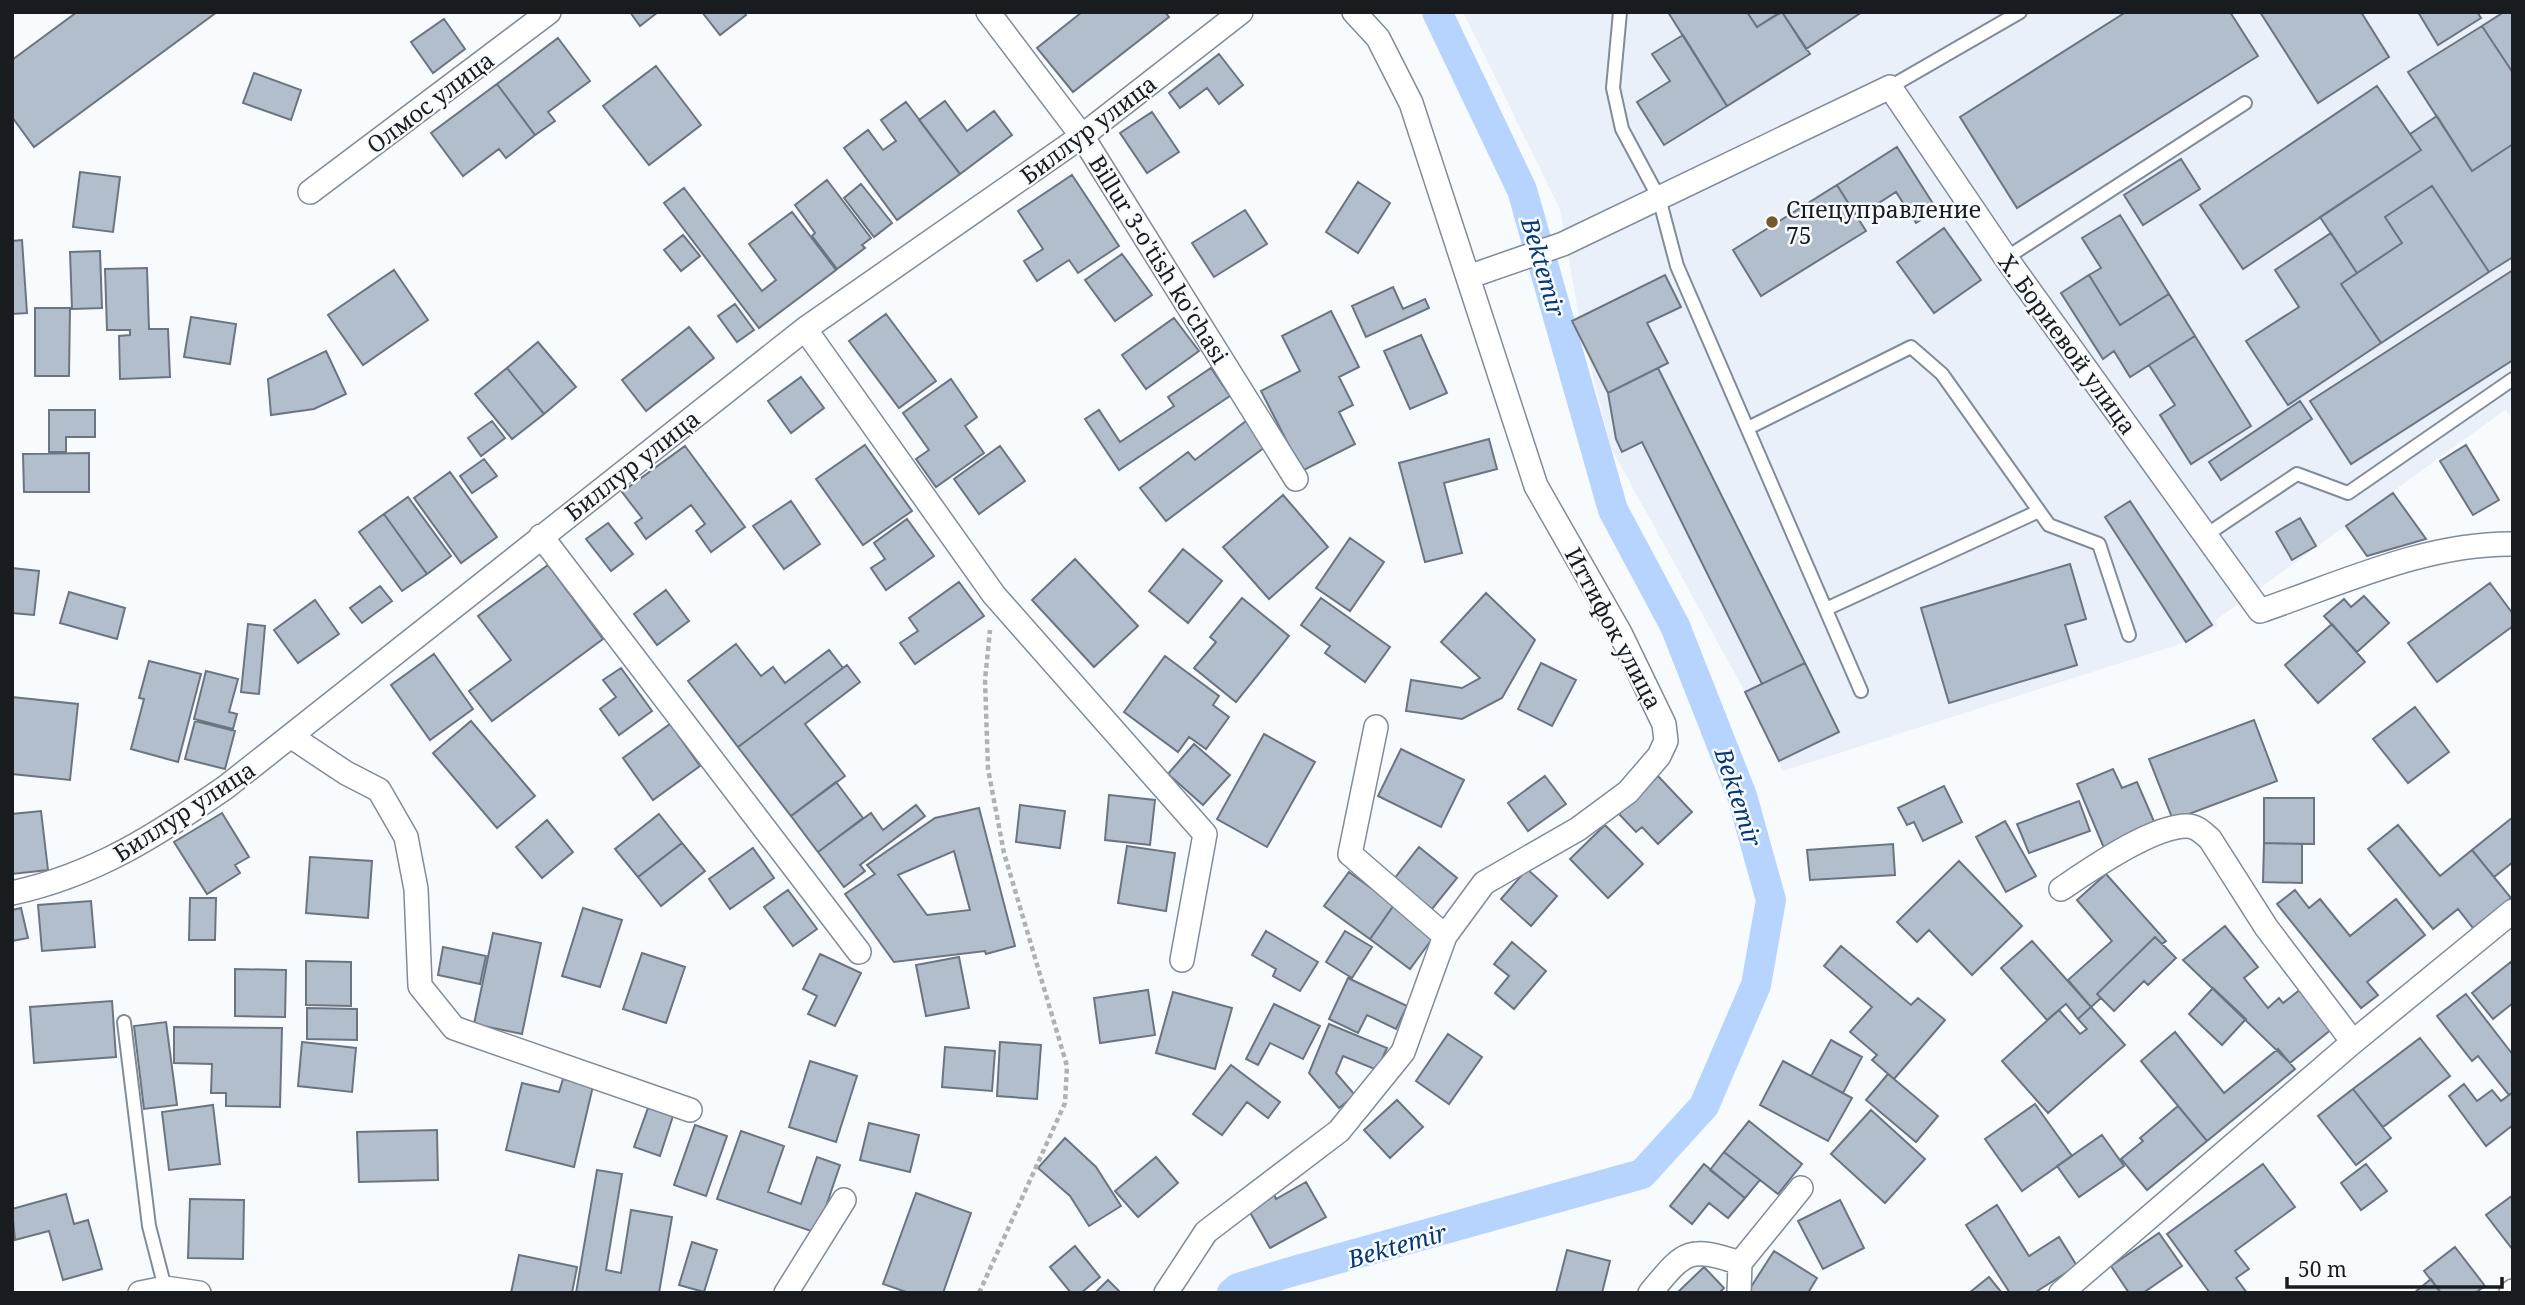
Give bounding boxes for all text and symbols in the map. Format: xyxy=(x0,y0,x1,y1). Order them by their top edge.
street label: Олмос улица xyxy=(360,44,500,160)
street label: Биллур улица xyxy=(1013,67,1163,191)
street label: Billur 3-o'tish ko'chasi xyxy=(1082,149,1237,370)
place label: Спецуправление 75 xyxy=(1786,193,1981,251)
water label: Bektemir xyxy=(1514,213,1574,321)
marker: Спецуправление 75 xyxy=(1764,214,1780,230)
street label: Х. Бориевой улица xyxy=(1992,247,2144,441)
street label: Биллур улица xyxy=(558,402,706,528)
street label: Иттифок улица xyxy=(1558,541,1670,715)
water label: Bektemir xyxy=(1707,742,1771,851)
street label: Биллур улица xyxy=(107,753,261,869)
water label: Bektemir xyxy=(1343,1215,1451,1275)
scale bar xyxy=(2287,1246,2502,1290)
text: 50 m xyxy=(2298,1255,2347,1283)

